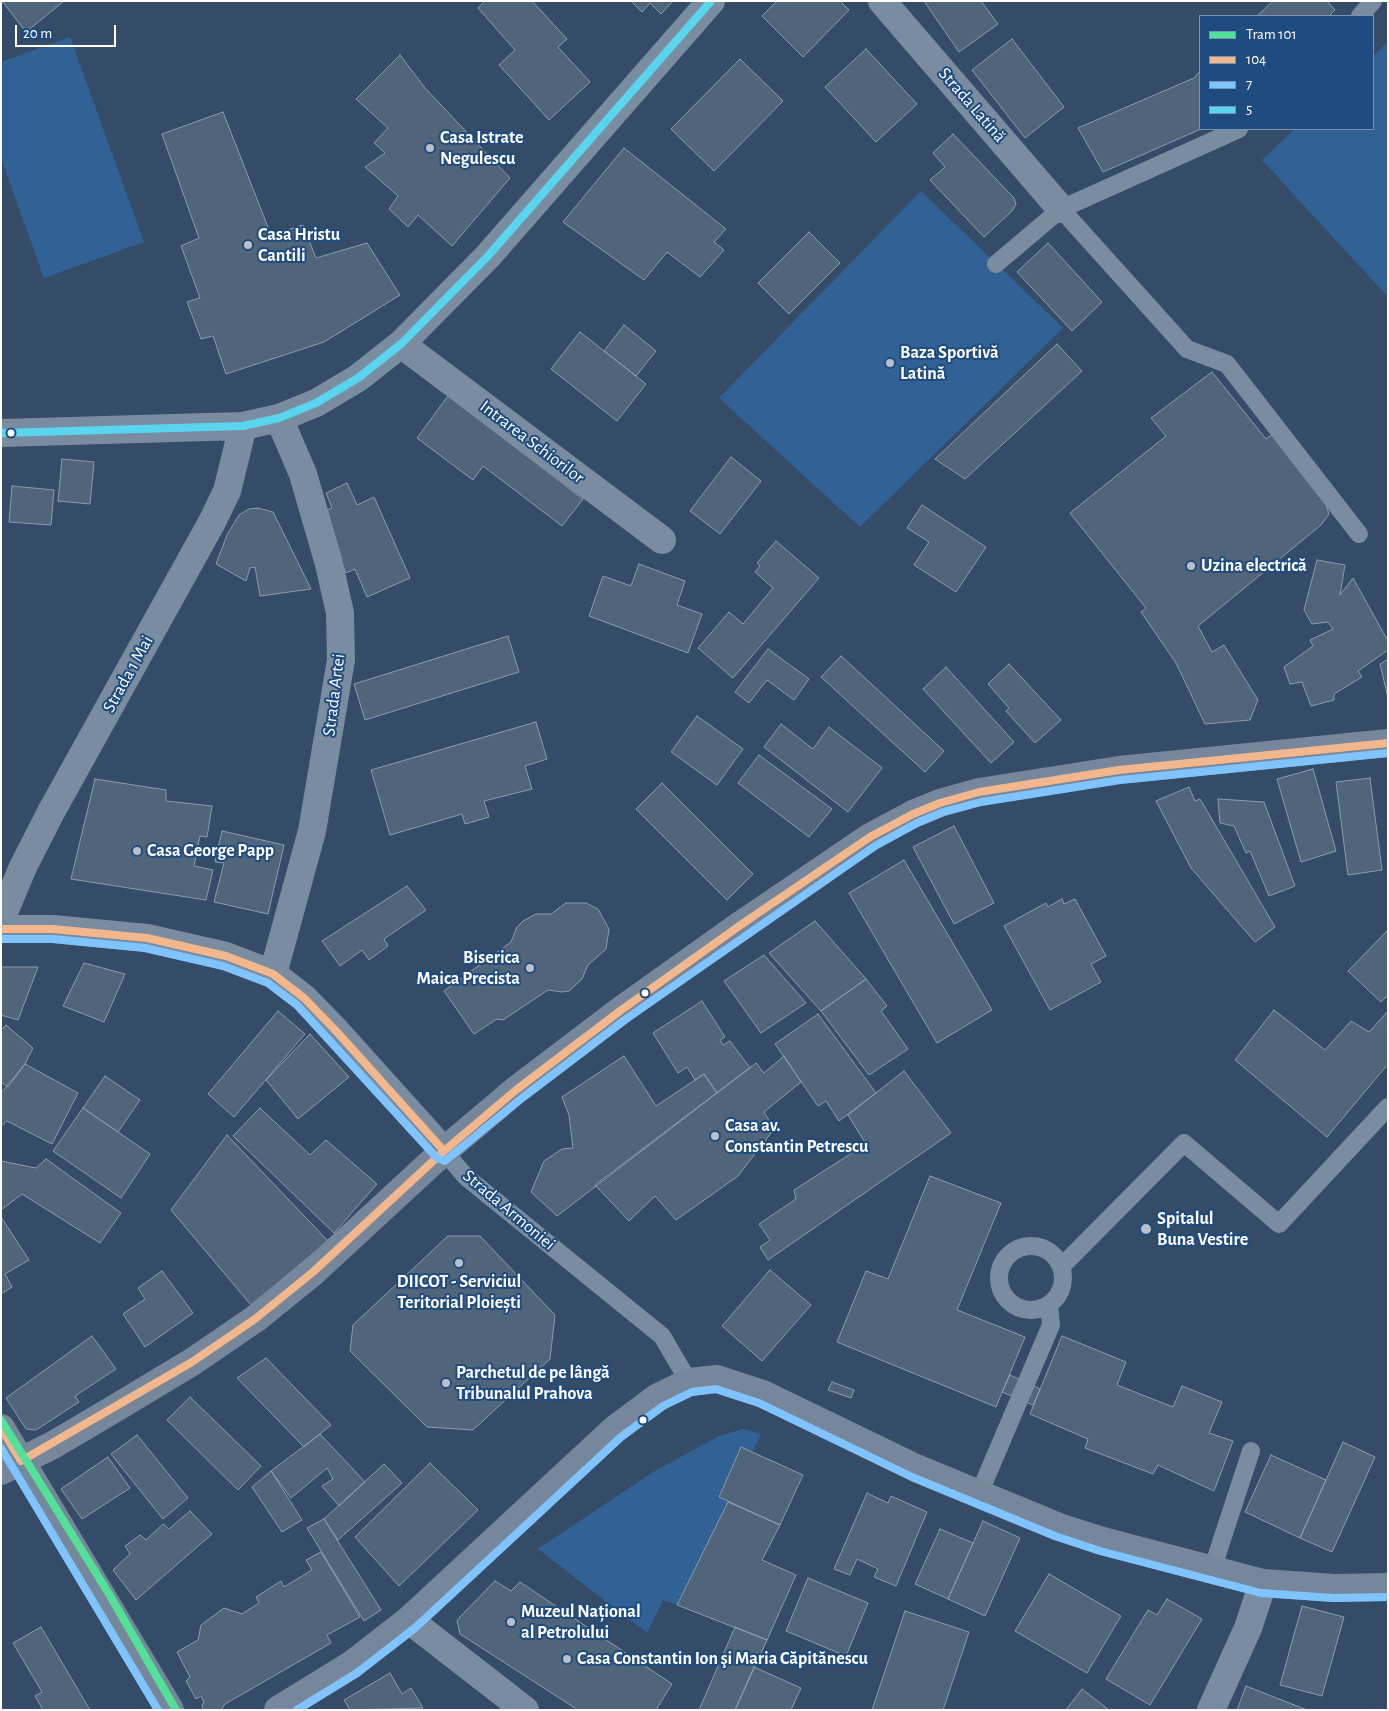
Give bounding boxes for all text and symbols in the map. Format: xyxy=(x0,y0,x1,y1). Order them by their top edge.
scale bar xyxy=(18,15,119,47)
legend xyxy=(1199,15,1374,130)
text: 20 m xyxy=(23,26,52,41)
text: Tram 101 xyxy=(1246,27,1297,42)
text: 104 xyxy=(1246,52,1266,67)
street label: Strada Latină xyxy=(934,63,1010,147)
text: 7 xyxy=(1246,77,1252,92)
text: 5 xyxy=(1246,102,1252,117)
place label: Casa Istrate Negulescu xyxy=(440,127,524,170)
marker: Casa Istrate Negulescu xyxy=(424,142,436,154)
place label: Casa Hristu Cantili xyxy=(258,224,340,266)
marker: Casa Hristu Cantili xyxy=(242,239,254,251)
place label: Baza Sportivă Latină xyxy=(900,342,999,384)
marker: Baza Sportivă Latină xyxy=(884,357,896,369)
street label: Intrarea Schiorilor xyxy=(475,396,589,488)
unlabelled marker xyxy=(6,428,16,438)
place label: Uzina electrică xyxy=(1201,555,1307,577)
marker: Uzina electrică xyxy=(1185,560,1197,572)
street label: Strada 1 Mai xyxy=(98,632,158,716)
street label: Strada Artei xyxy=(318,653,350,737)
place label: Casa George Papp xyxy=(147,840,274,862)
marker: Casa George Papp xyxy=(131,845,143,857)
place label: Biserica Maica Precista xyxy=(416,947,520,990)
marker: Biserica Maica Precista xyxy=(524,962,536,974)
unlabelled marker xyxy=(640,988,650,998)
place label: Casa av. Constantin Petrescu xyxy=(725,1115,868,1158)
marker: Casa av. Constantin Petrescu xyxy=(709,1130,721,1142)
street label: Strada Armoniei xyxy=(458,1165,560,1255)
place label: Spitalul Buna Vestire xyxy=(1157,1208,1248,1250)
marker: Spitalul Buna Vestire xyxy=(1139,1222,1153,1236)
marker: DIICOT - Serviciul Teritorial Ploiești xyxy=(453,1257,465,1269)
place label: DIICOT - Serviciul Teritorial Ploiești xyxy=(397,1271,521,1314)
place label: Parchetul de pe lângă Tribunalul Prahova xyxy=(456,1362,610,1405)
marker: Parchetul de pe lângă Tribunalul Prahova xyxy=(440,1377,452,1389)
unlabelled marker xyxy=(638,1415,648,1425)
place label: Muzeul Național al Petrolului xyxy=(521,1601,641,1644)
marker: Muzeul Național al Petrolului xyxy=(505,1616,517,1628)
place label: Casa Constantin Ion şi Maria Căpitănescu xyxy=(577,1648,868,1670)
marker: Casa Constantin Ion şi Maria Căpitănescu xyxy=(561,1653,573,1665)

